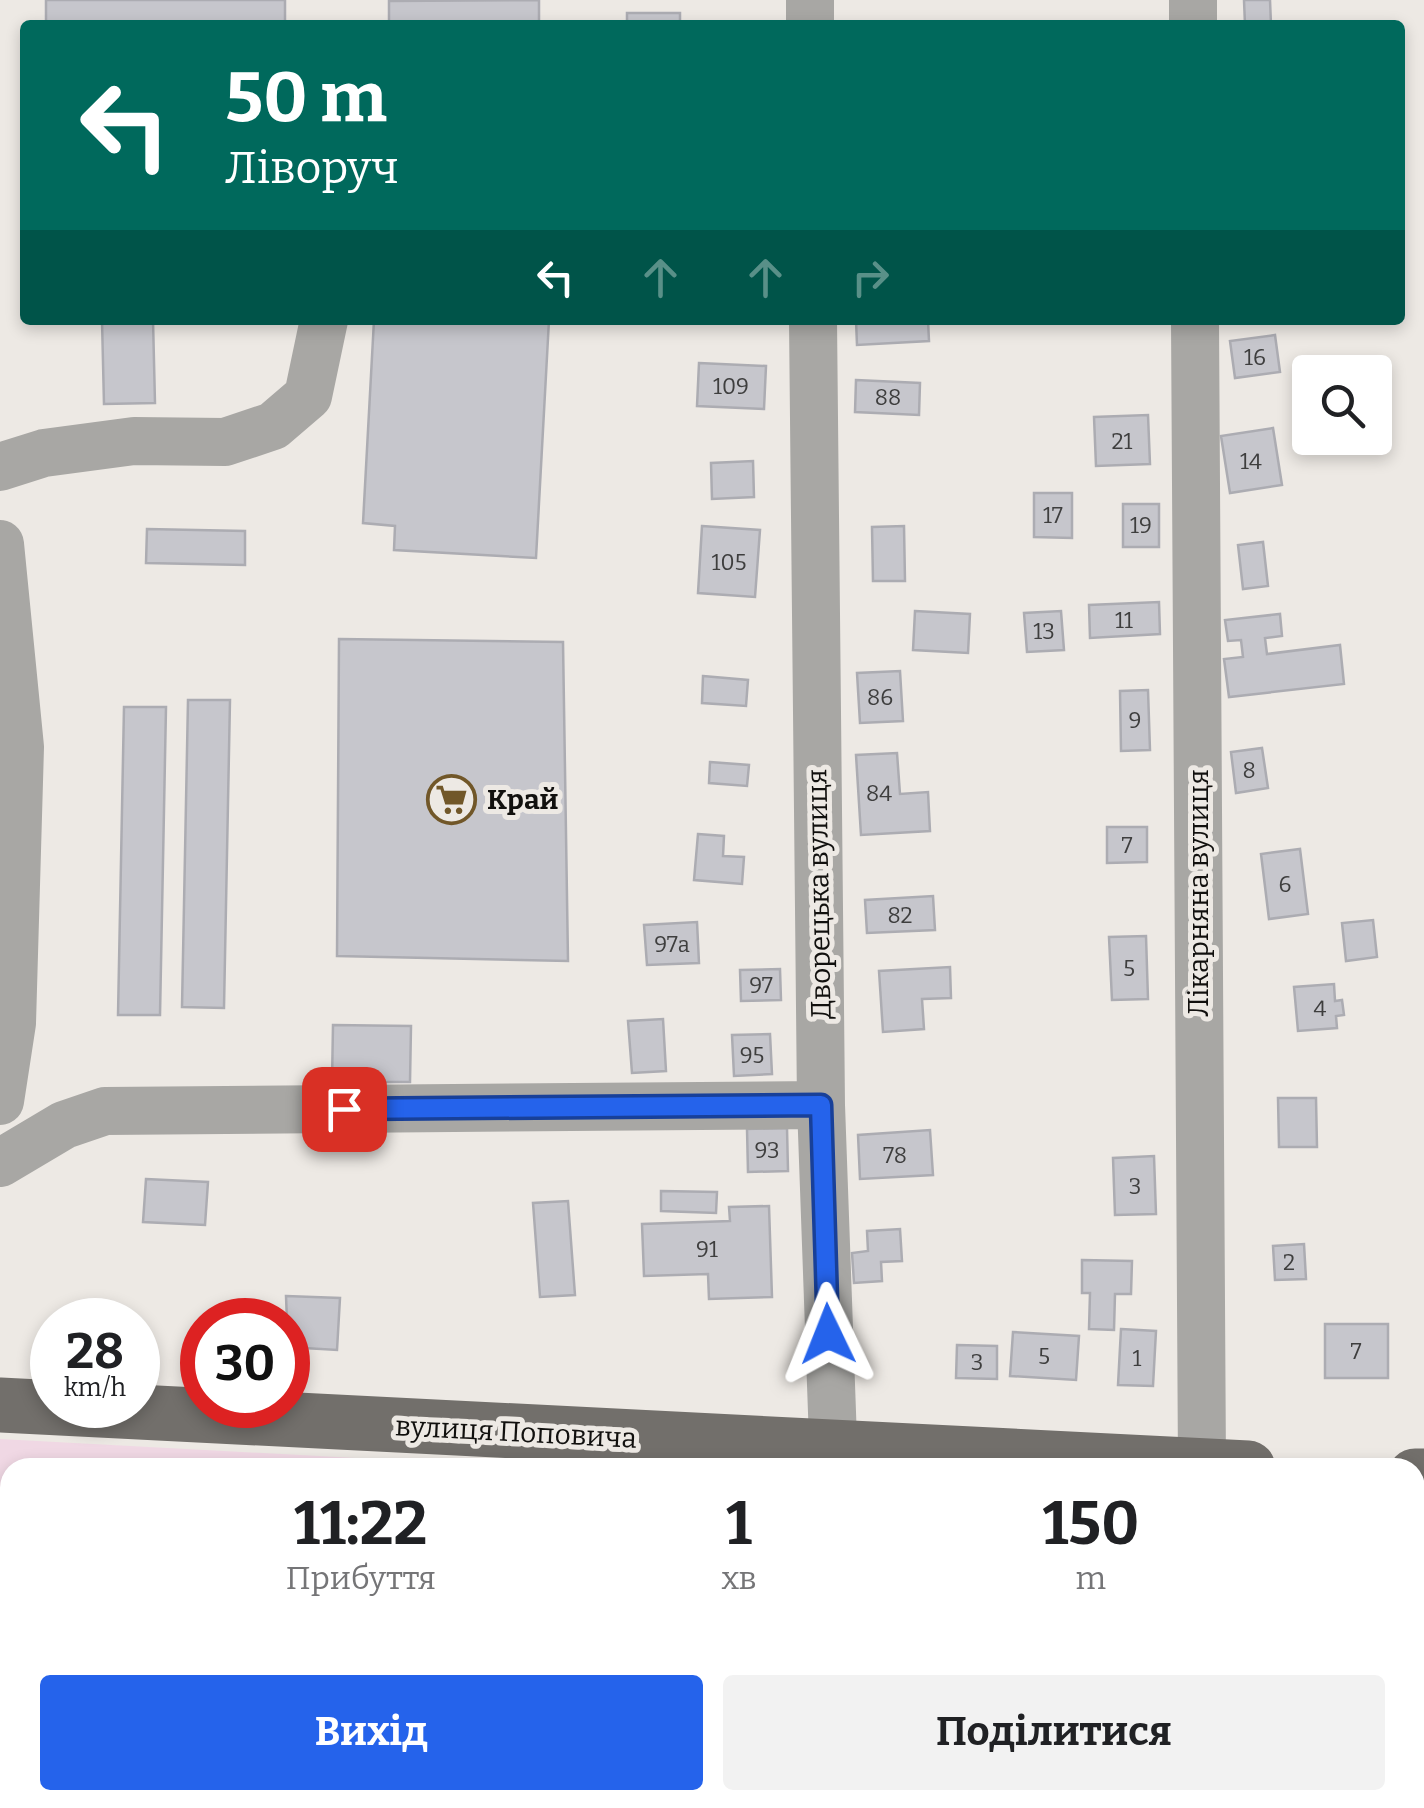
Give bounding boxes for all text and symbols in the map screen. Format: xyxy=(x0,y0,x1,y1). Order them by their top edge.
text: 50 m xyxy=(225,56,387,140)
icon: left xyxy=(60,60,190,190)
text: Ліворуч xyxy=(225,141,399,195)
icon: left xyxy=(528,250,583,305)
icon: ahead xyxy=(633,250,688,305)
icon: ahead xyxy=(738,250,793,305)
icon: right xyxy=(843,250,898,305)
house number: 16 xyxy=(1244,344,1266,371)
map controls xyxy=(1292,355,1392,455)
button: search xyxy=(1292,355,1392,455)
house number: 109 xyxy=(713,373,749,400)
house number: 88 xyxy=(875,384,901,411)
house number: 21 xyxy=(1112,428,1133,455)
house number: 14 xyxy=(1240,448,1262,475)
house number: 17 xyxy=(1043,502,1063,529)
house number: 19 xyxy=(1130,512,1152,539)
house number: 105 xyxy=(712,549,746,576)
house number: 11 xyxy=(1115,607,1133,634)
house number: 13 xyxy=(1033,618,1055,645)
house number: 86 xyxy=(867,684,893,711)
house number: 9 xyxy=(1129,707,1141,734)
house number: 8 xyxy=(1242,757,1256,784)
street label: Дворецька вулиця xyxy=(800,769,838,1019)
street label: Лікарняна вулиця xyxy=(1182,769,1215,1017)
supermarket icon: Край xyxy=(426,773,478,825)
house number: 84 xyxy=(866,780,892,807)
place label: Край xyxy=(487,783,559,816)
house number: 7 xyxy=(1121,832,1133,859)
house number: 6 xyxy=(1279,871,1291,898)
house number: 82 xyxy=(887,902,913,929)
house number: 97а xyxy=(654,931,690,958)
house number: 5 xyxy=(1123,955,1135,982)
house number: 97 xyxy=(749,972,773,999)
house number: 4 xyxy=(1314,995,1327,1022)
house number: 95 xyxy=(740,1042,764,1069)
pin xyxy=(302,1067,387,1152)
icon: arrive xyxy=(317,1082,372,1137)
house number: 93 xyxy=(755,1137,780,1164)
house number: 78 xyxy=(883,1142,907,1169)
house number: 3 xyxy=(1129,1173,1141,1200)
house number: 91 xyxy=(696,1236,718,1263)
house number: 2 xyxy=(1283,1249,1295,1276)
position arrow xyxy=(776,1282,880,1386)
speed limit sign: 30 xyxy=(180,1298,310,1428)
text: 28 xyxy=(66,1321,124,1381)
house number: 7 xyxy=(1350,1338,1362,1365)
house number: 5 xyxy=(1038,1343,1050,1370)
house number: 1 xyxy=(1133,1345,1142,1372)
house number: 3 xyxy=(971,1349,983,1376)
text: km/h xyxy=(64,1373,126,1403)
street label: вулиця Поповича xyxy=(394,1409,638,1455)
text: 11:22 xyxy=(294,1488,427,1560)
text: 1 xyxy=(726,1488,752,1560)
text: 150 xyxy=(1042,1488,1139,1560)
text: Прибуття xyxy=(286,1559,436,1597)
text: хв xyxy=(721,1559,757,1597)
text: m xyxy=(1076,1559,1106,1597)
button: Вихід xyxy=(40,1675,703,1790)
button: Поділитися xyxy=(723,1675,1385,1790)

